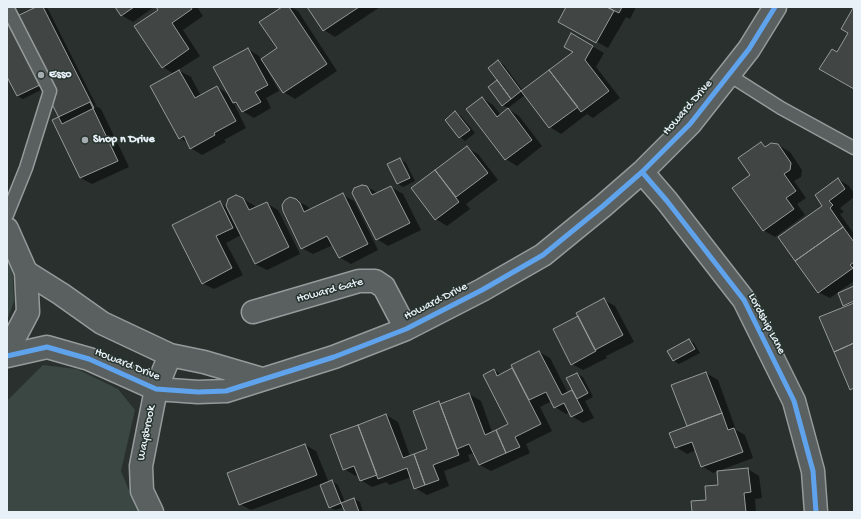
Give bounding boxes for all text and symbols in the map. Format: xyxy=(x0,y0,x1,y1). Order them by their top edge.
place label: Esso xyxy=(49,68,72,82)
marker: Esso xyxy=(36,70,46,80)
street label: Howard Drive xyxy=(660,77,716,139)
place label: Shop n Drive xyxy=(93,133,155,147)
marker: Shop n Drive xyxy=(80,135,90,145)
street label: Howard Gate xyxy=(295,275,365,307)
street label: Howard Drive xyxy=(402,280,470,324)
street label: Lordship Lane xyxy=(744,291,788,357)
street label: Howard Drive xyxy=(92,345,162,385)
street label: Waysbrook xyxy=(135,404,159,462)

